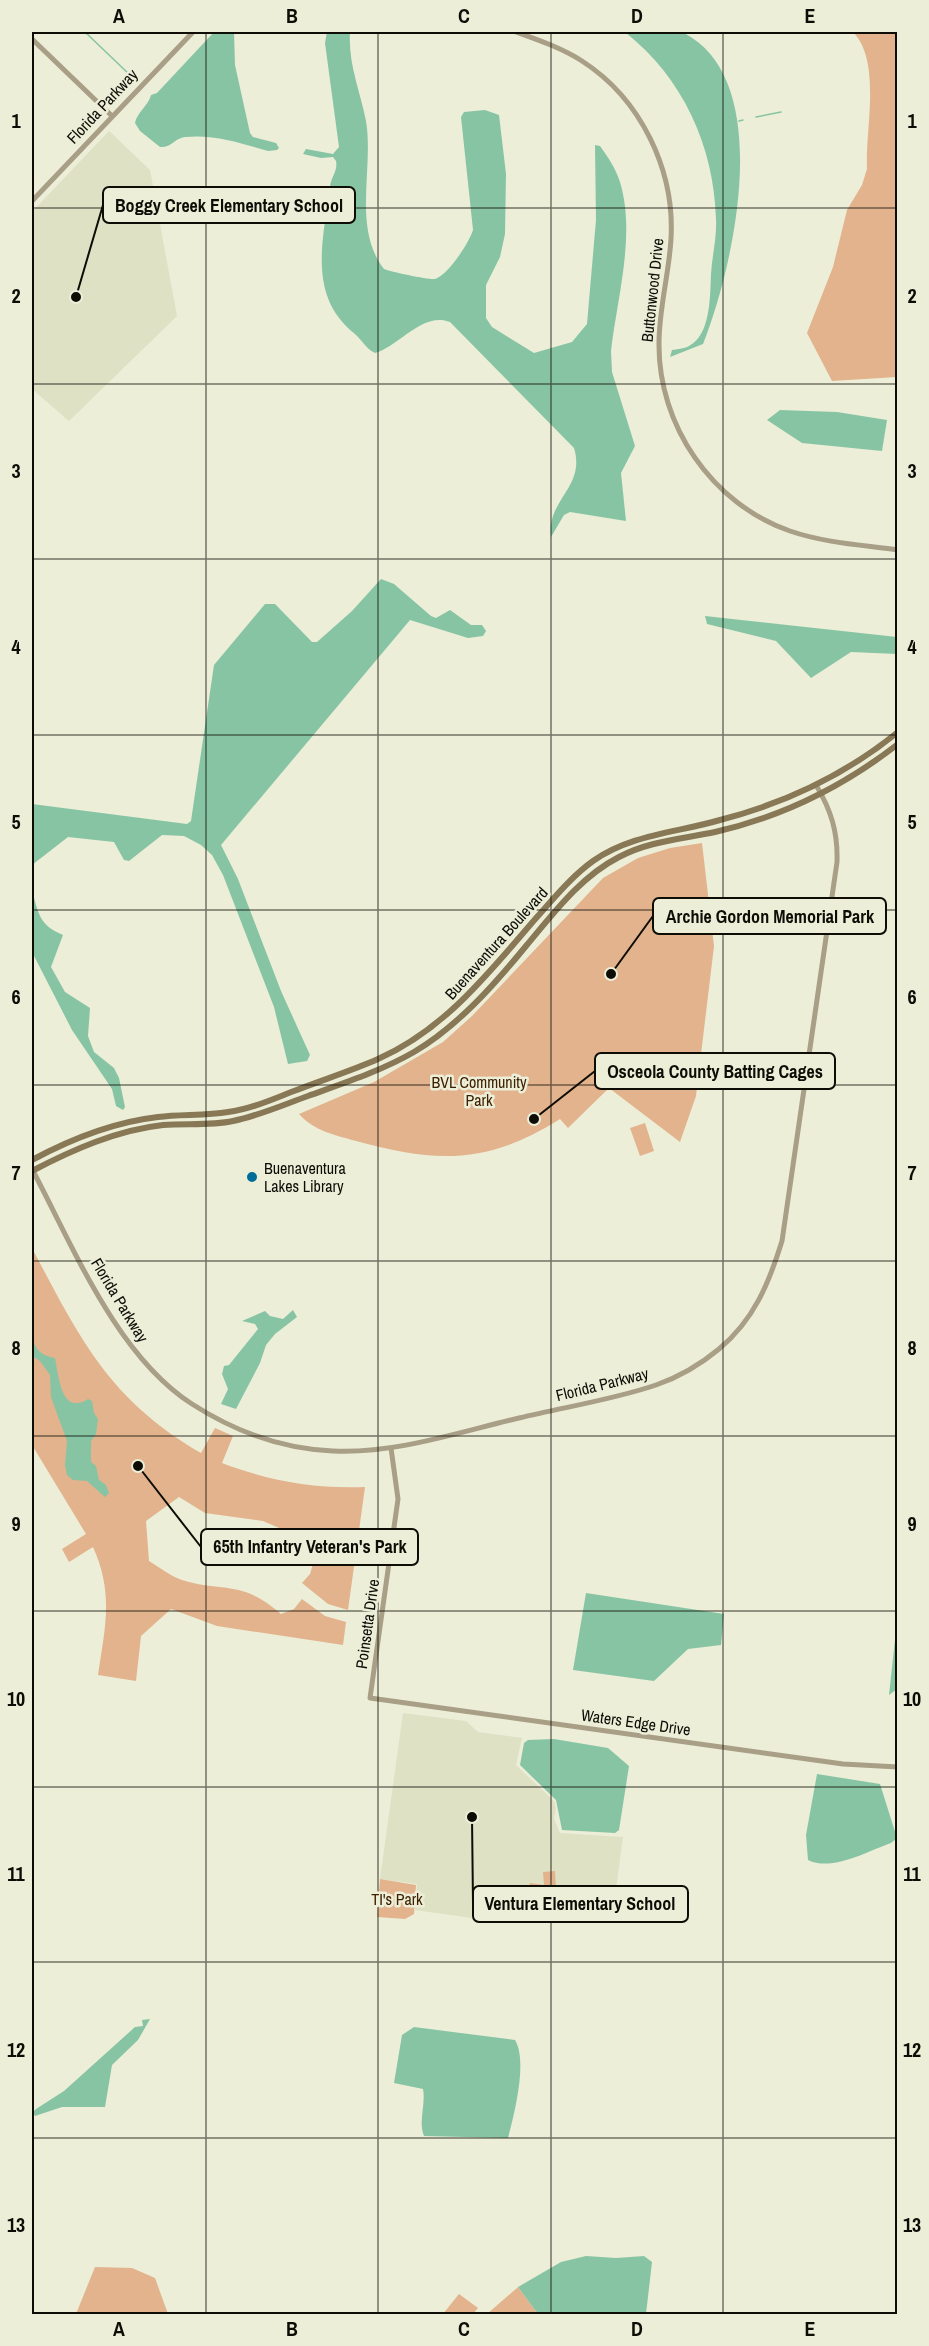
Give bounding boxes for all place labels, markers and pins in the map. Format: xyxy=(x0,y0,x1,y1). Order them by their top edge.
callout: Boggy Creek Elementary School xyxy=(103,187,355,223)
callout: Archie Gordon Memorial Park xyxy=(653,898,886,934)
callout: Osceola County Batting Cages xyxy=(595,1053,835,1089)
place label: Buenaventura Lakes Library xyxy=(264,1157,346,1197)
marker: Buenaventura Lakes Library xyxy=(245,1170,259,1184)
callout: 65th Infantry Veteran's Park xyxy=(201,1529,418,1565)
callout: Ventura Elementary School xyxy=(473,1886,688,1922)

